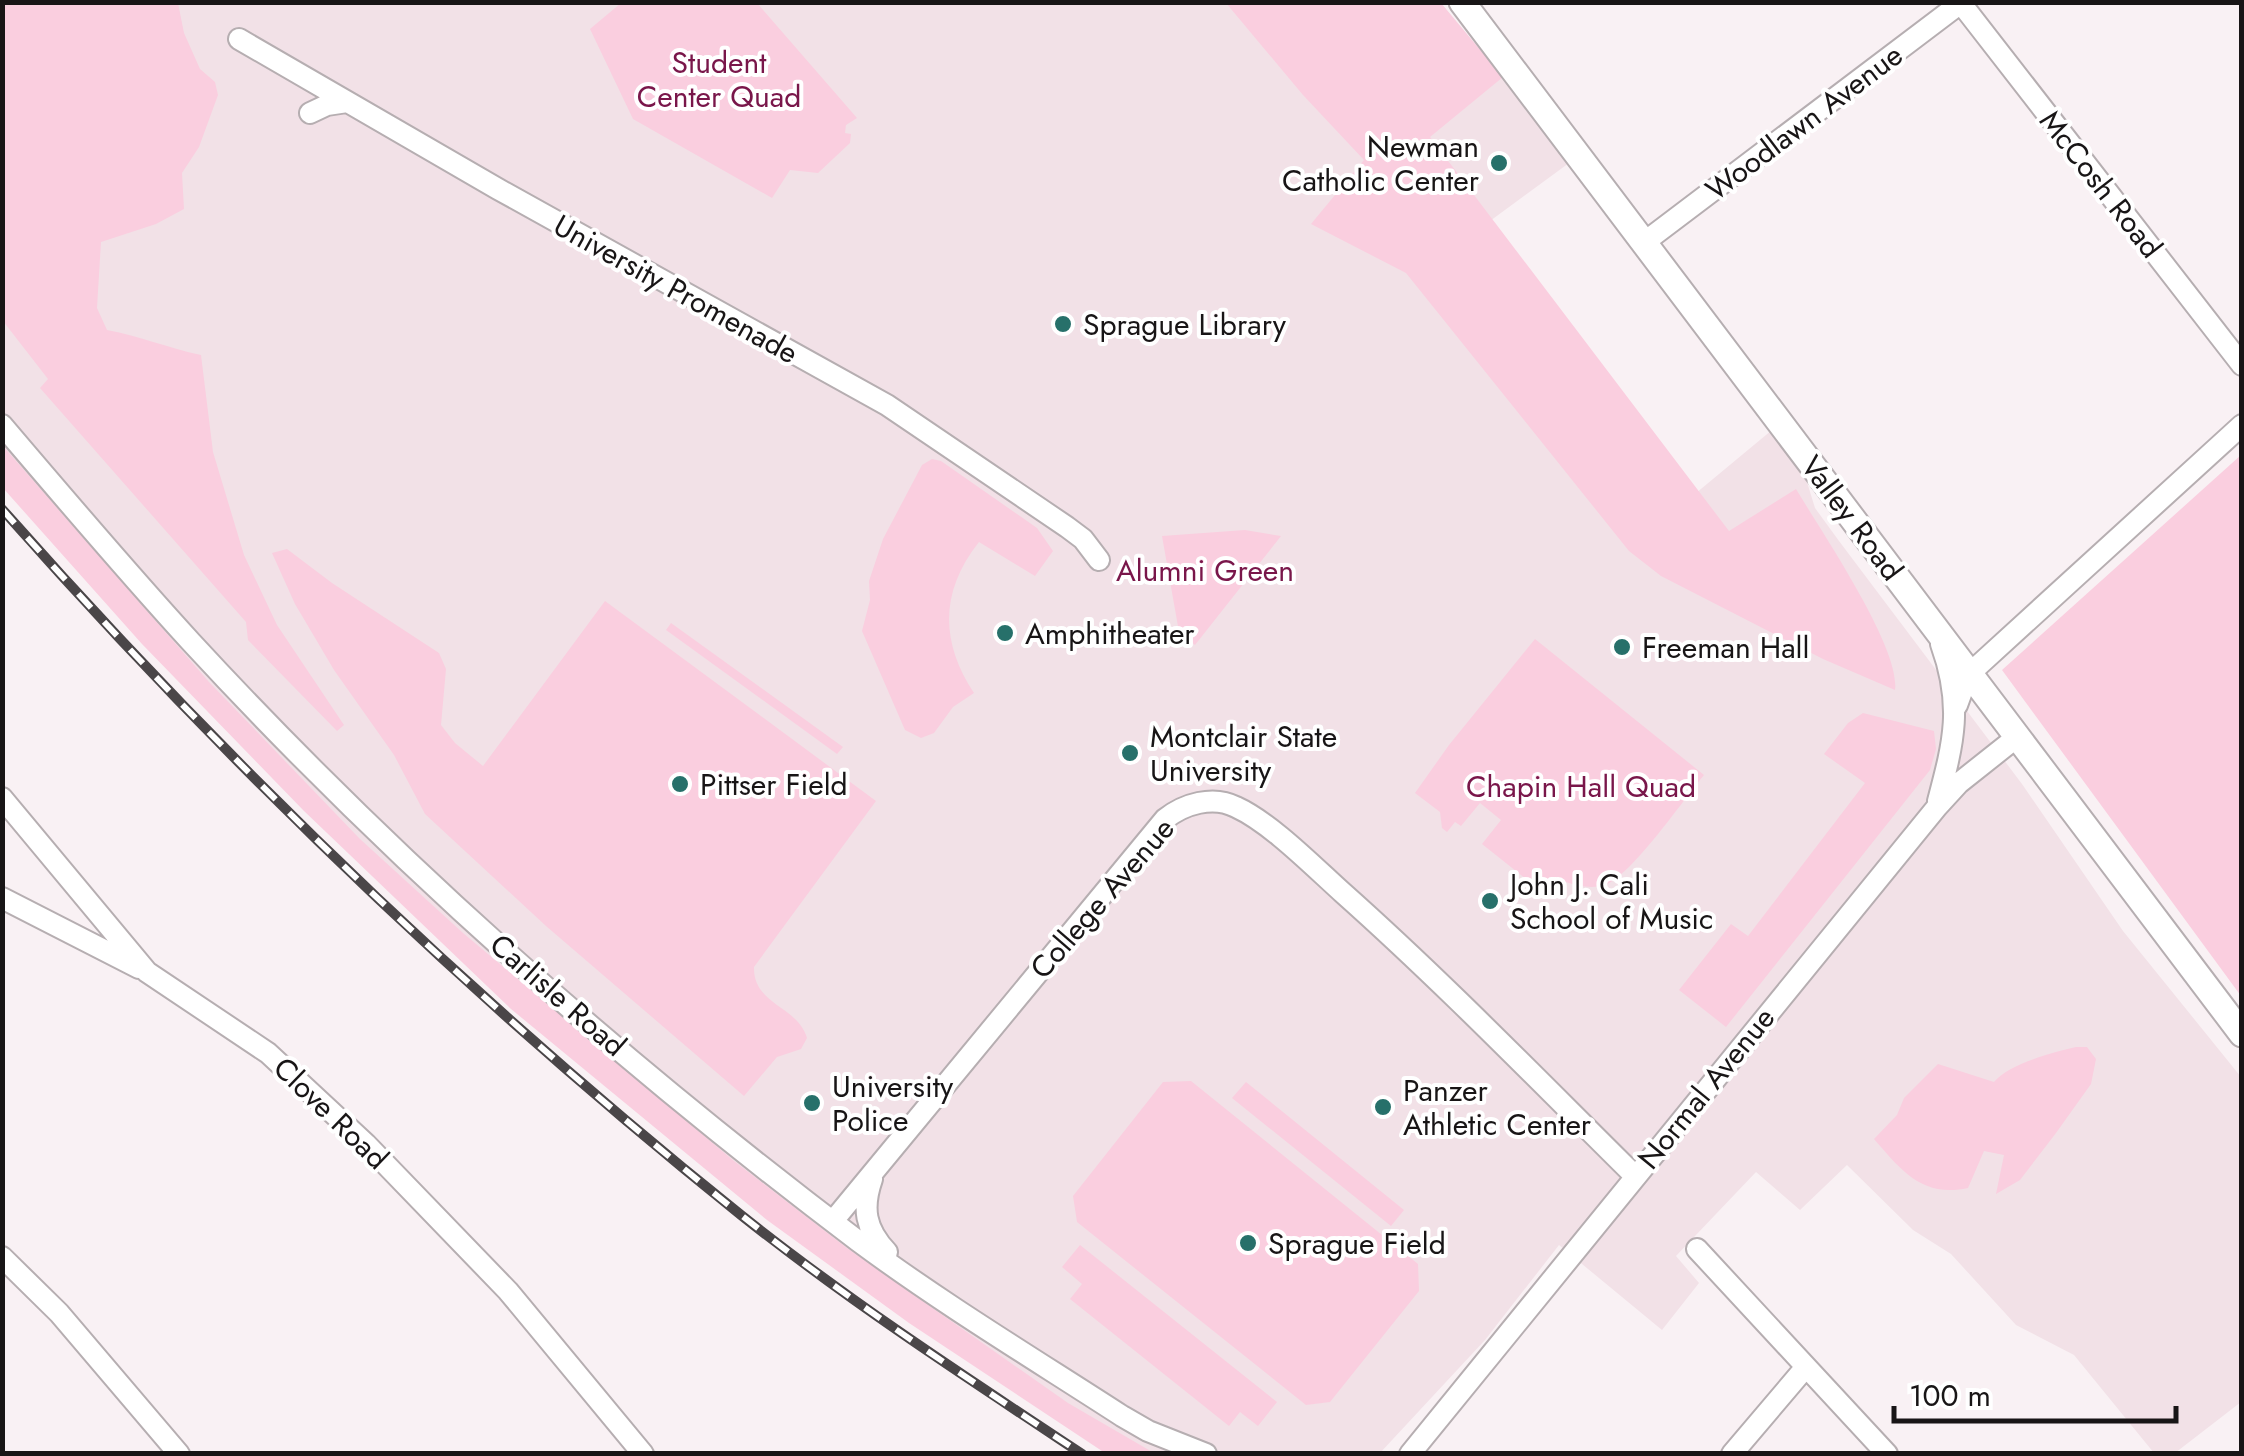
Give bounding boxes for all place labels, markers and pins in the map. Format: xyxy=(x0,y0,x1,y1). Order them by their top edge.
place label: Newman Catholic Center xyxy=(1282,125,1480,202)
marker: Newman Catholic Center xyxy=(1488,152,1510,174)
place label: Sprague Library xyxy=(1083,303,1287,346)
marker: Sprague Library xyxy=(1052,313,1074,335)
place label: Amphitheater xyxy=(1025,612,1195,655)
marker: Amphitheater xyxy=(994,622,1016,644)
place label: Freeman Hall xyxy=(1642,626,1809,669)
marker: Freeman Hall xyxy=(1611,636,1633,658)
place label: Montclair State University xyxy=(1150,715,1337,792)
marker: Montclair State University xyxy=(1119,742,1141,764)
place label: Pittser Field xyxy=(700,763,848,806)
marker: Pittser Field xyxy=(669,773,691,795)
place label: John J. Cali School of Music xyxy=(1506,863,1713,940)
marker: John J. Cali School of Music xyxy=(1479,890,1501,912)
place label: University Police xyxy=(832,1065,954,1142)
place label: Panzer Athletic Center xyxy=(1403,1069,1592,1146)
marker: University Police xyxy=(801,1092,823,1114)
marker: Panzer Athletic Center xyxy=(1372,1096,1394,1118)
place label: Sprague Field xyxy=(1268,1222,1446,1265)
marker: Sprague Field xyxy=(1237,1232,1259,1254)

